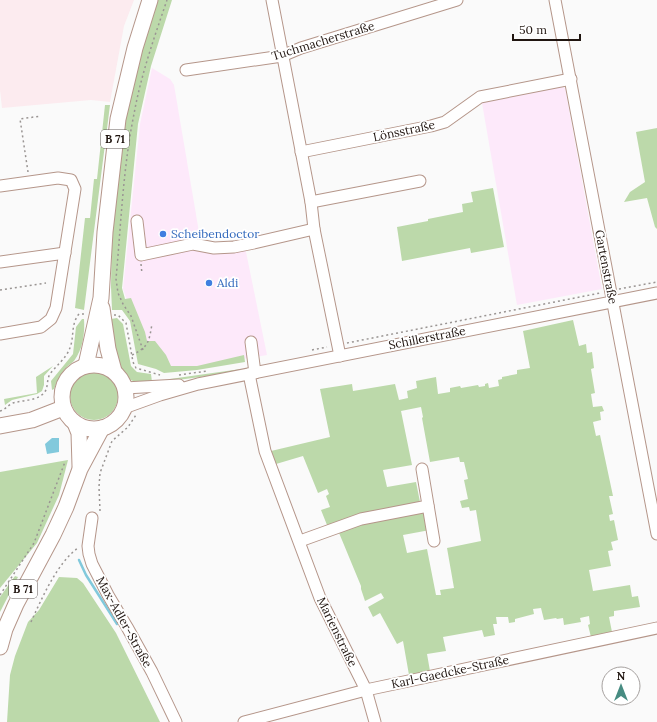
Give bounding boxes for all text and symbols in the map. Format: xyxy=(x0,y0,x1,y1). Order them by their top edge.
scale bar xyxy=(513,16,580,42)
street label: Tuchmacherstraße xyxy=(270,18,376,63)
text: 50 m xyxy=(519,22,547,37)
street label: Lönsstraße xyxy=(372,117,437,144)
road number: B 71 xyxy=(101,130,129,148)
place label: Scheibendoctor xyxy=(171,226,260,241)
marker: Scheibendoctor xyxy=(158,229,168,239)
street label: Gartenstraße xyxy=(592,229,621,306)
place label: Aldi xyxy=(216,275,238,290)
marker: Aldi xyxy=(204,278,214,288)
street label: Schillerstraße xyxy=(387,323,467,352)
street label: Max-Adler-Straße xyxy=(93,574,156,670)
road number: B 71 xyxy=(9,580,37,598)
street label: Marienstraße xyxy=(314,594,361,670)
street label: Karl-Gaedcke-Straße xyxy=(390,652,511,691)
north arrow xyxy=(601,666,641,706)
text: N xyxy=(617,669,626,683)

